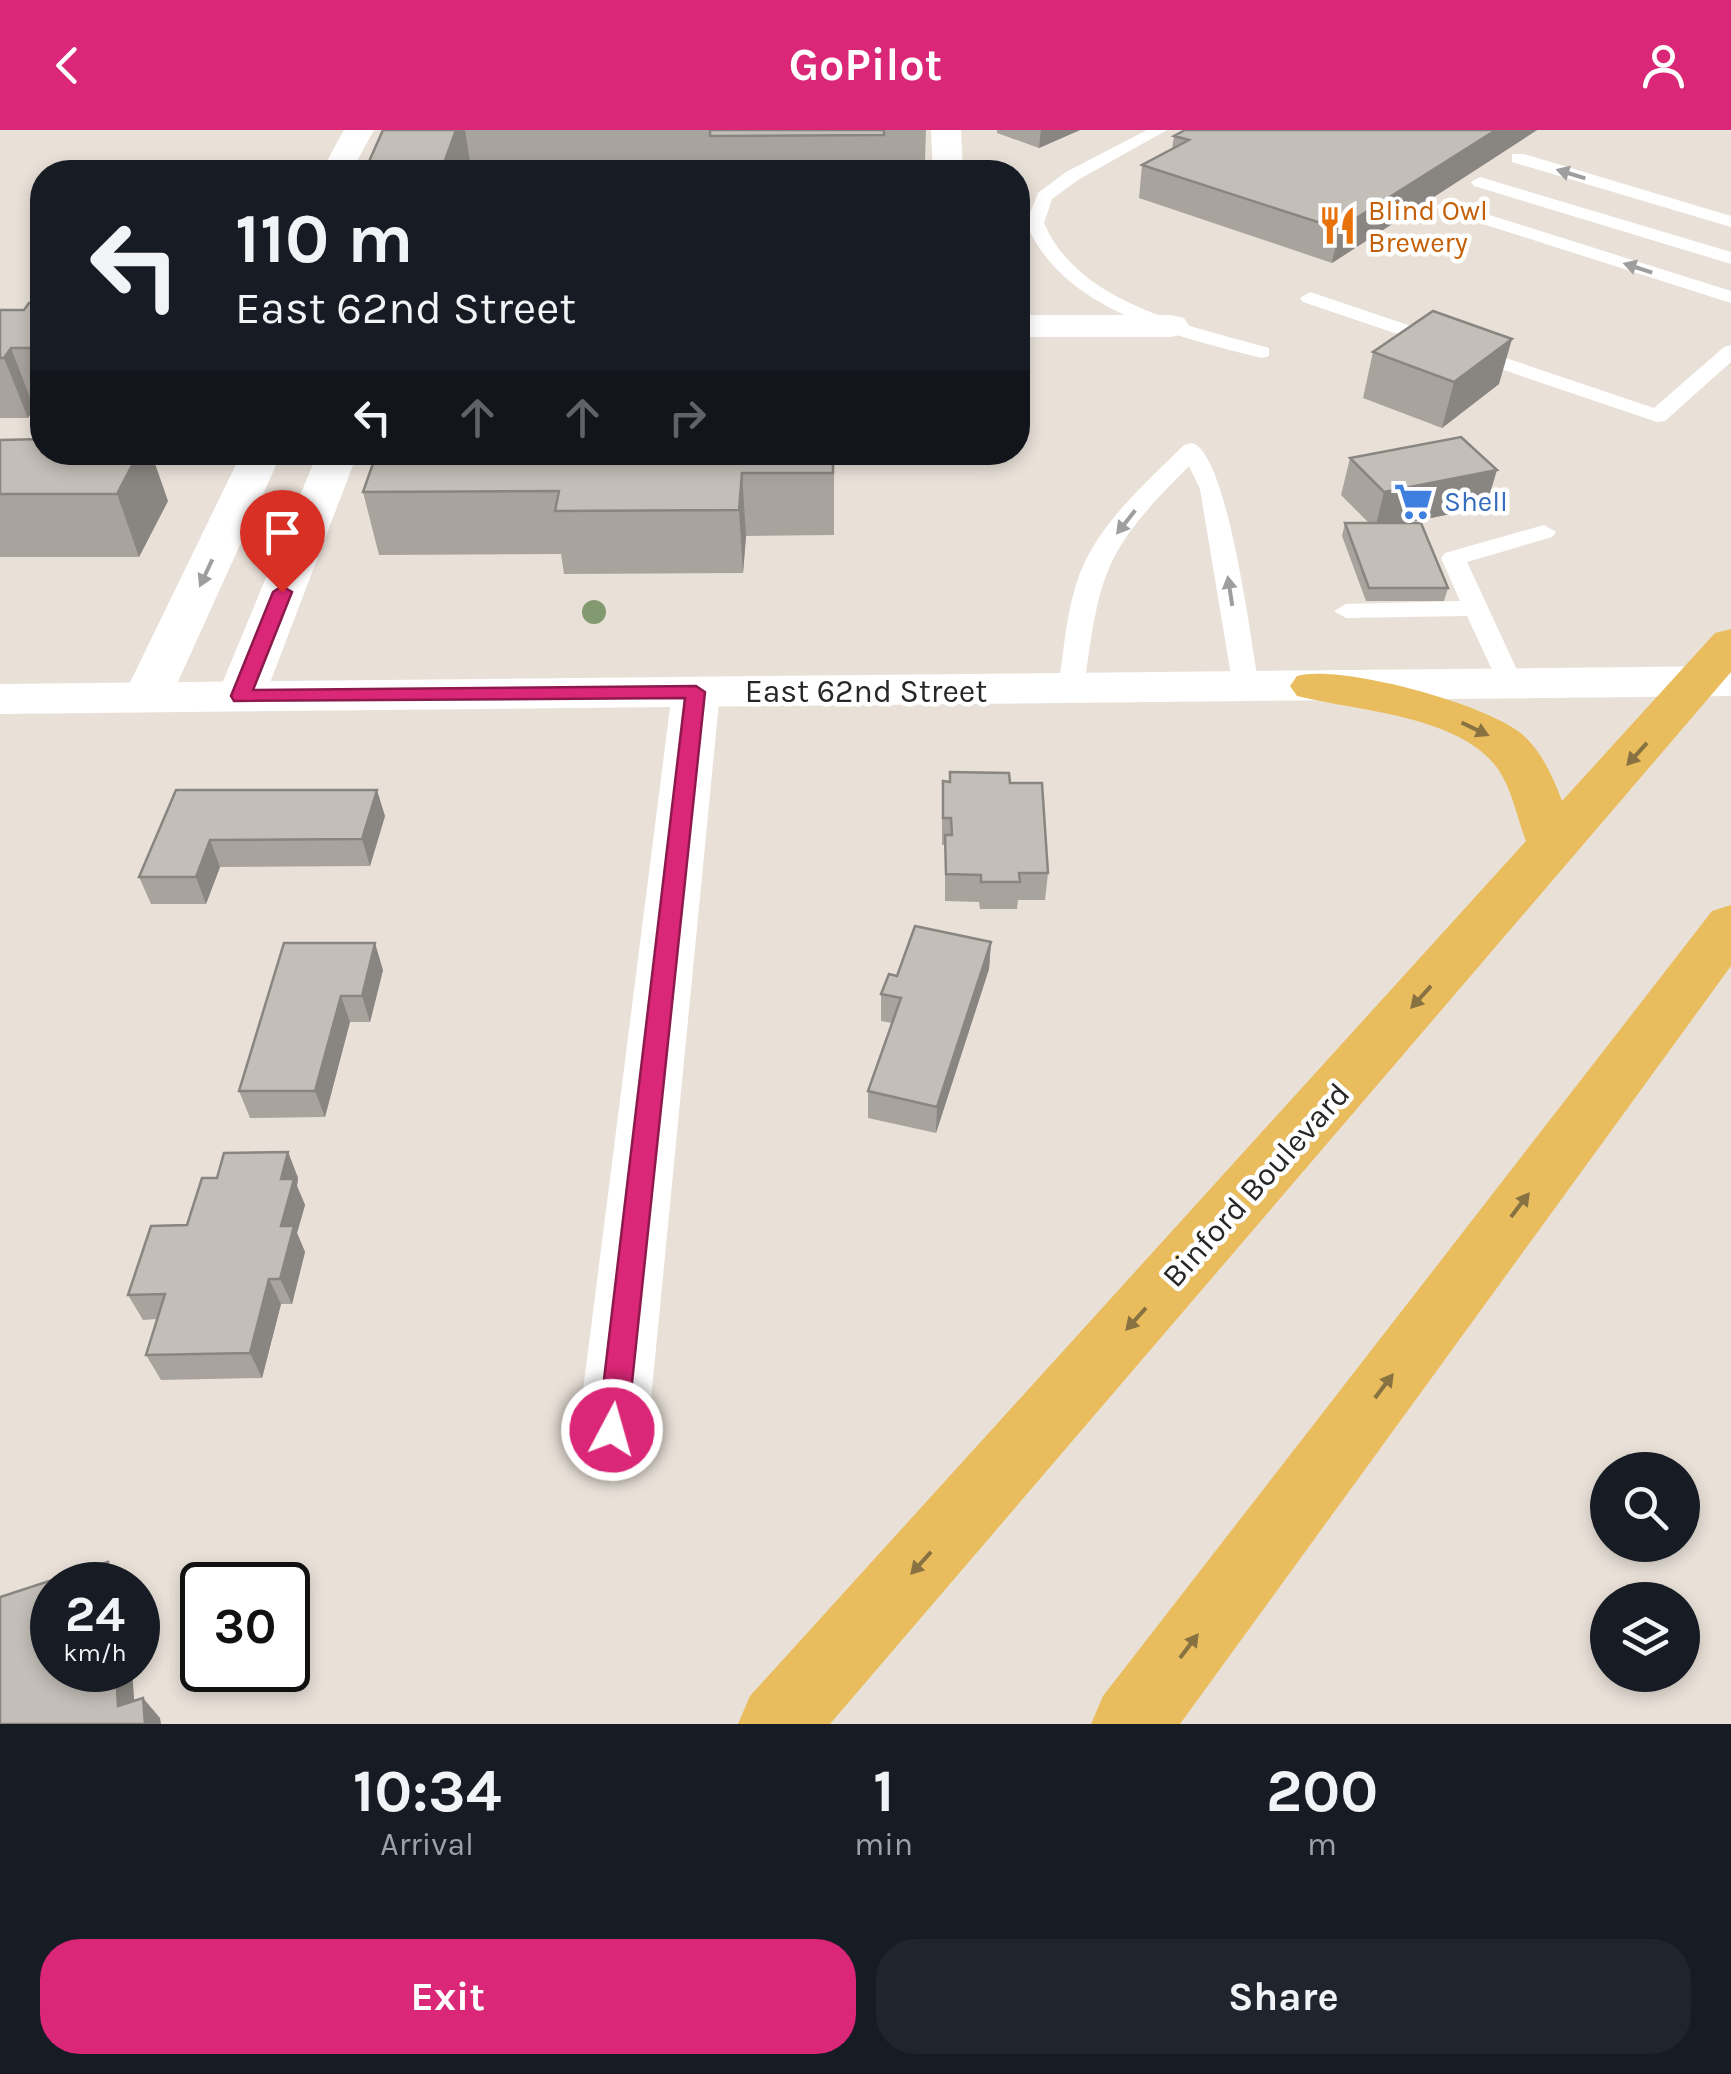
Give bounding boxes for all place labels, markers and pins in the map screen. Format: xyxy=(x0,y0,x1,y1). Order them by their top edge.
place label: Blind Owl Brewery xyxy=(1368,194,1488,259)
restaurant icon: Blind Owl Brewery xyxy=(1317,205,1359,247)
supermarket icon: Shell xyxy=(1393,480,1435,522)
place label: Shell xyxy=(1444,485,1508,518)
pin xyxy=(240,490,325,593)

